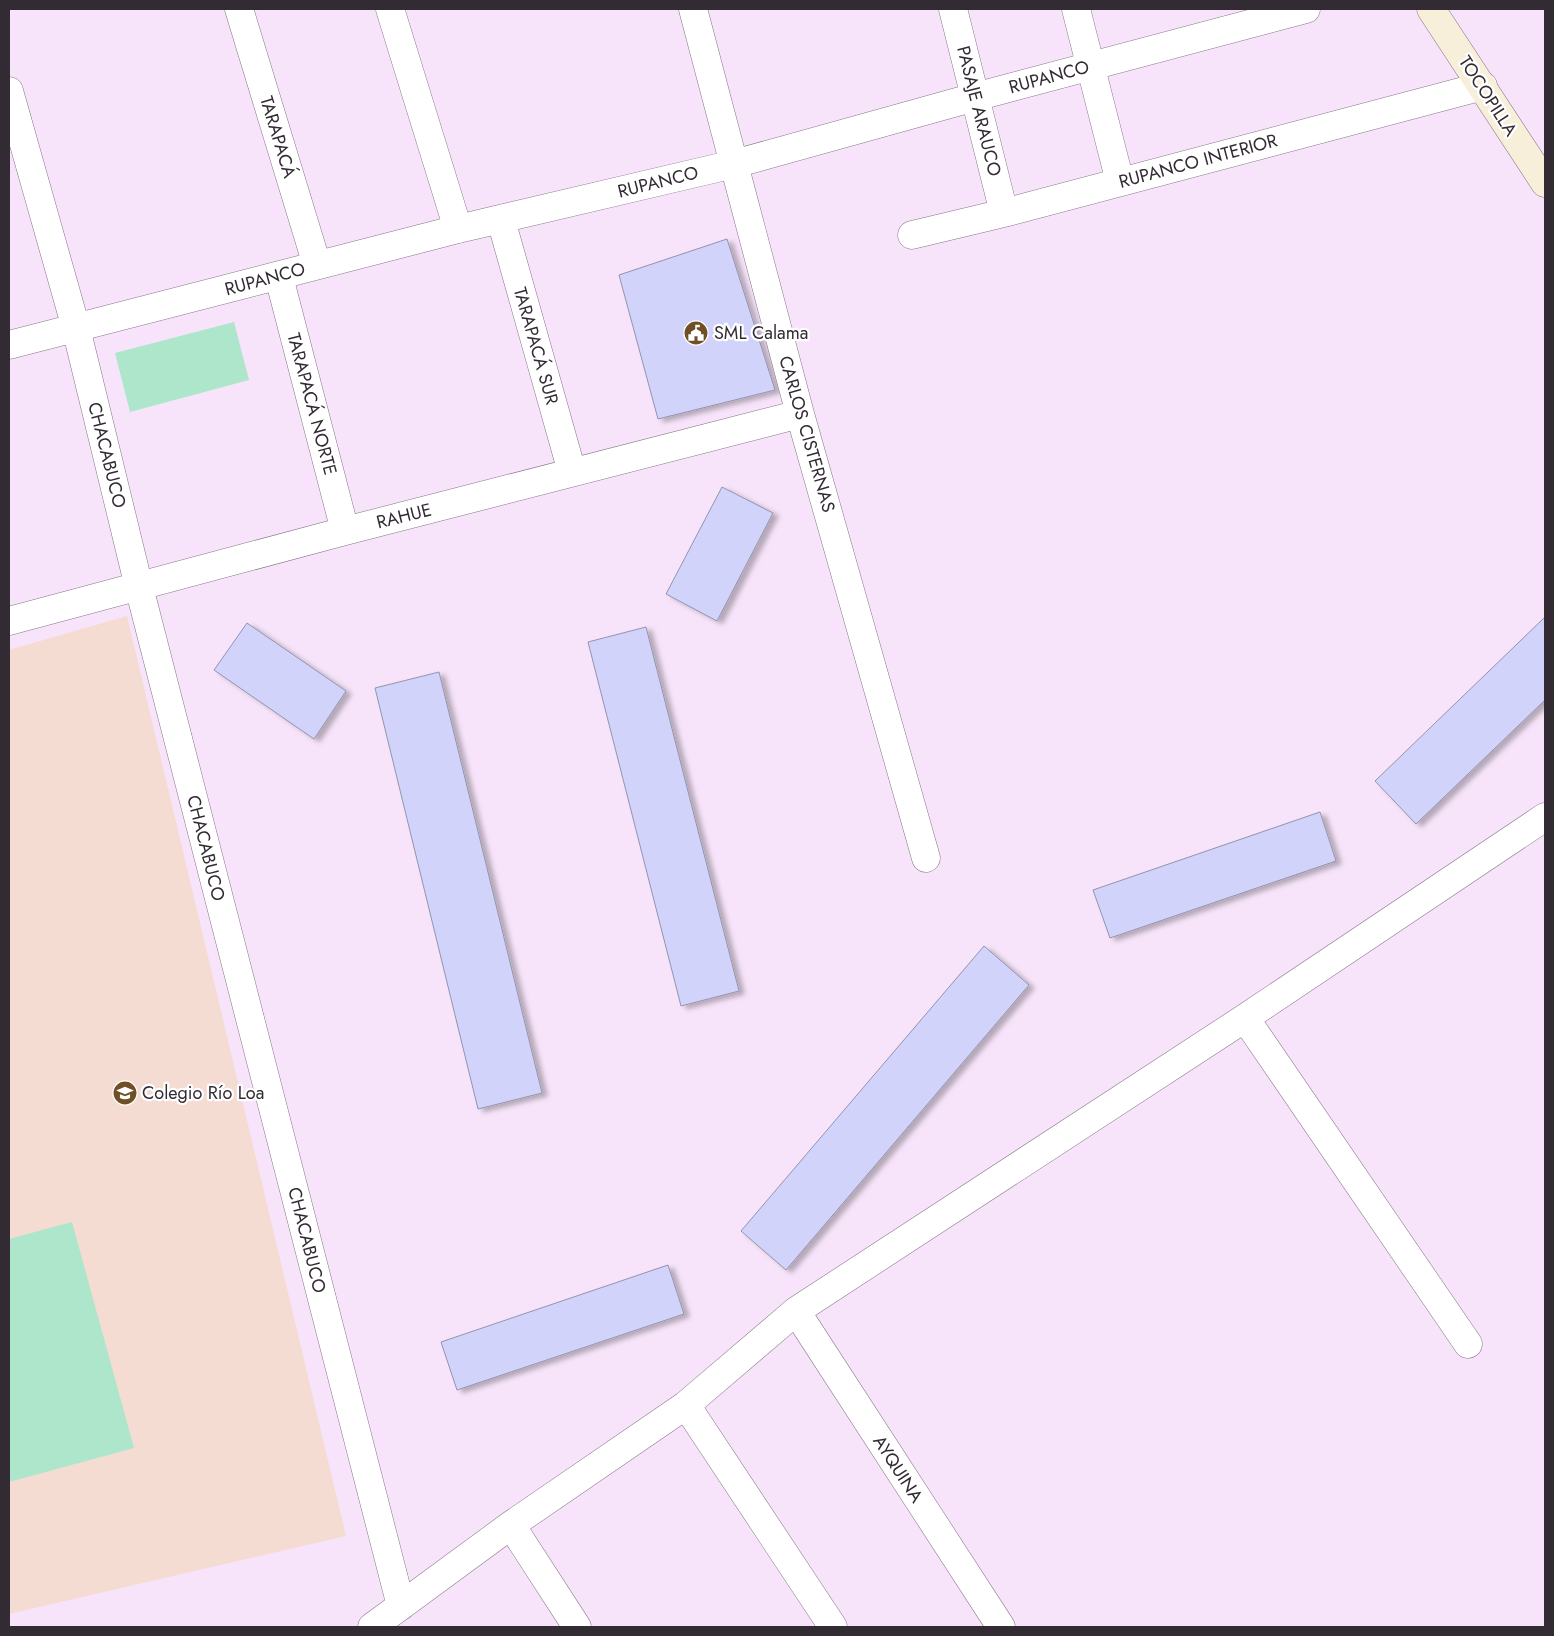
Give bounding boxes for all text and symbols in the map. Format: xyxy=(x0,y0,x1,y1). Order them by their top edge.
street label: PASAJE ARAUCO xyxy=(950,43,1008,179)
street label: TOCOPILLA xyxy=(1452,51,1524,141)
street label: RUPANCO xyxy=(1006,54,1092,100)
street label: TARAPACÁ xyxy=(253,93,303,181)
street label: RUPANCO INTERIOR xyxy=(1116,127,1280,195)
street label: RUPANCO xyxy=(615,159,701,205)
street label: RUPANCO xyxy=(222,256,308,302)
street label: TARAPACÁ SUR xyxy=(507,284,565,408)
public building icon: SML Calama xyxy=(683,320,709,346)
place label: SML Calama xyxy=(714,320,808,346)
street label: TARAPACÁ NORTE xyxy=(281,330,343,478)
street label: CARLOS CISTERNAS xyxy=(772,353,842,515)
street label: CHACABUCO xyxy=(81,399,133,511)
street label: RAHUE xyxy=(374,497,434,535)
street label: CHACABUCO xyxy=(180,792,232,904)
school or university icon: Colegio Río Loa xyxy=(112,1080,138,1106)
place label: Colegio Río Loa xyxy=(142,1080,264,1106)
street label: CHACABUCO xyxy=(281,1184,333,1296)
street label: AYQUINA xyxy=(867,1430,930,1508)

